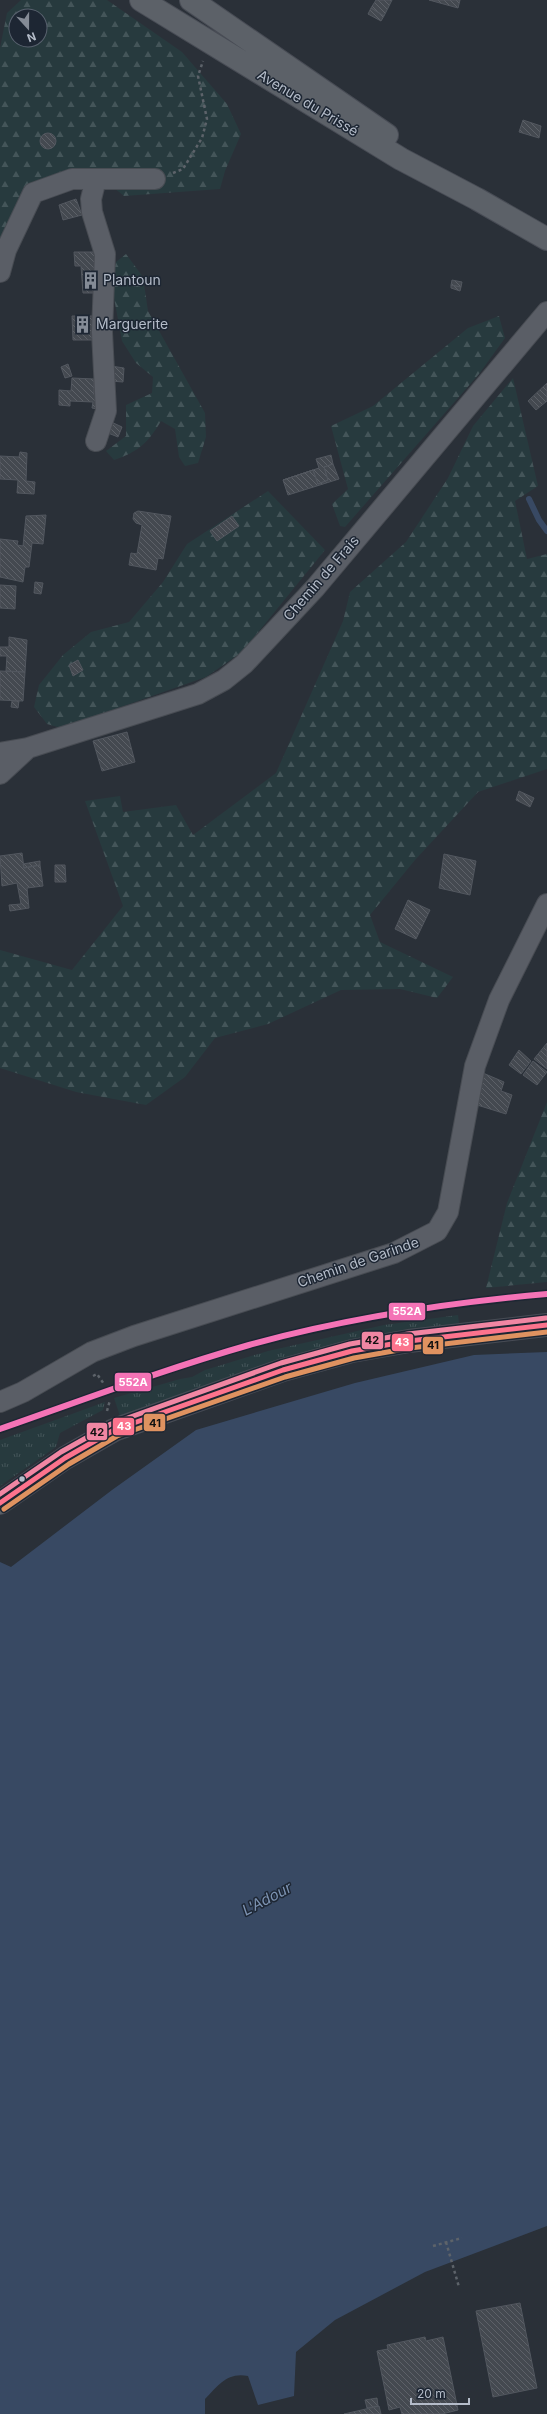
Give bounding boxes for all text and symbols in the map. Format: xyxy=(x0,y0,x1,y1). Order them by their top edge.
north arrow xyxy=(8,8,48,48)
text: N xyxy=(25,29,38,45)
street label: Avenue du Prissé xyxy=(255,66,362,139)
building icon: Plantoun xyxy=(80,270,100,290)
place label: Plantoun xyxy=(103,271,161,288)
building icon: Marguerite xyxy=(73,314,93,334)
place label: Marguerite xyxy=(96,315,168,332)
street label: Chemin de Frais xyxy=(279,532,362,624)
street label: Chemin de Garinde xyxy=(295,1233,421,1290)
line badge: 552A xyxy=(388,1302,426,1321)
text: 552A xyxy=(392,1304,422,1318)
line badge: 42 xyxy=(361,1331,384,1350)
text: 42 xyxy=(365,1333,379,1347)
line badge: 43 xyxy=(391,1333,414,1352)
text: 43 xyxy=(395,1335,409,1349)
line badge: 41 xyxy=(422,1336,444,1355)
text: 41 xyxy=(427,1338,439,1352)
line badge: 552A xyxy=(114,1372,152,1392)
text: 552A xyxy=(118,1375,148,1389)
line badge: 41 xyxy=(143,1413,166,1432)
text: 41 xyxy=(149,1416,161,1430)
line badge: 43 xyxy=(112,1417,135,1436)
text: 43 xyxy=(117,1419,131,1433)
line badge: 42 xyxy=(86,1422,108,1441)
text: 42 xyxy=(90,1425,104,1439)
unlabelled marker xyxy=(17,1474,27,1484)
water label: L'Adour xyxy=(239,1877,295,1920)
scale bar xyxy=(411,2380,469,2406)
text: 20 m xyxy=(417,2386,446,2401)

